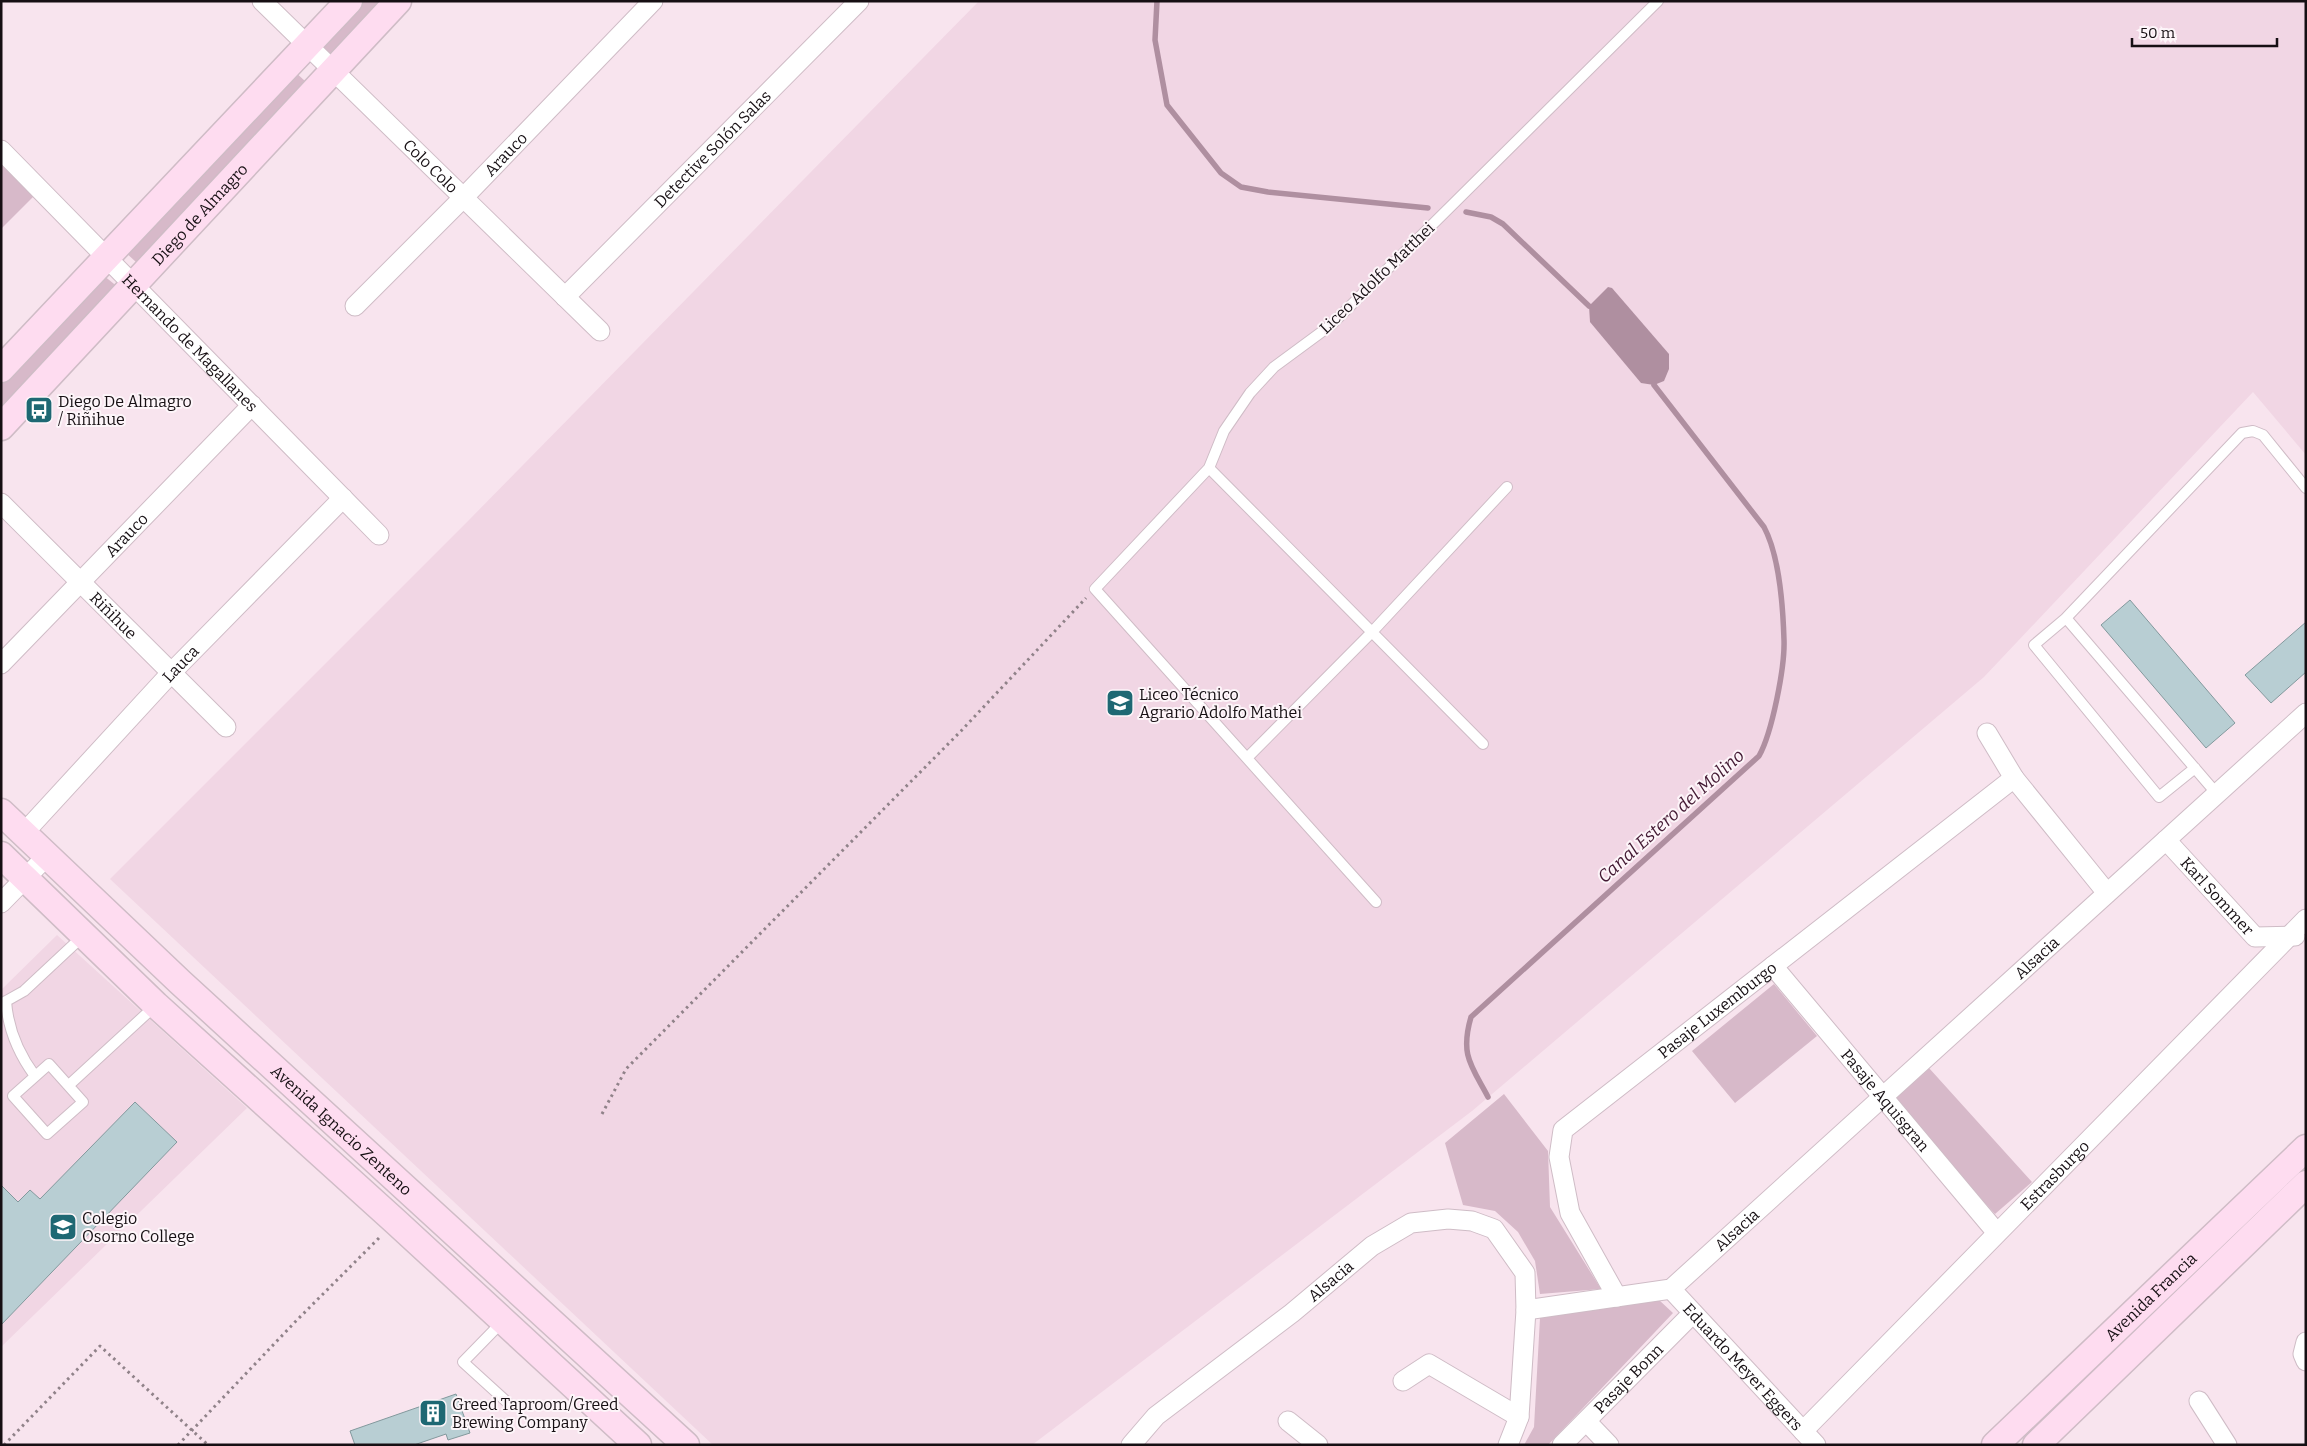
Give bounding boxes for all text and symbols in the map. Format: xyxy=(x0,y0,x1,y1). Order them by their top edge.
scale bar xyxy=(2132,15,2277,47)
text: 50 m xyxy=(2140,24,2176,42)
street label: Detective Solón Salas xyxy=(650,86,775,211)
street label: Arauco xyxy=(480,128,531,180)
street label: Colo Colo xyxy=(400,135,462,197)
street label: Diego de Almagro xyxy=(148,159,251,269)
street label: Liceo Adolfo Matthei xyxy=(1316,218,1438,338)
street label: Hernando de Magallanes xyxy=(119,270,262,415)
place label: Diego De Almagro / Riñihue xyxy=(58,392,192,429)
bus stop icon: Diego De Almagro / Riñihue xyxy=(24,395,54,425)
street label: Arauco xyxy=(101,509,152,561)
street label: Riñihue xyxy=(86,588,141,643)
street label: Lauca xyxy=(158,641,203,686)
place label: Liceo Técnico Agrario Adolfo Mathei xyxy=(1139,685,1302,722)
school or university icon: Liceo Técnico Agrario Adolfo Mathei xyxy=(1105,688,1135,718)
water label: Canal Estero del Molino xyxy=(1593,744,1749,888)
street label: Karl Sommer xyxy=(2177,853,2258,939)
street label: Alsacia xyxy=(2010,932,2063,982)
street label: Pasaje Luxemburgo xyxy=(1654,958,1780,1062)
street label: Pasaje Aquisgran xyxy=(1837,1045,1934,1155)
street label: Avenida Ignacio Zenteno xyxy=(267,1061,416,1199)
street label: Estrasburgo xyxy=(2016,1136,2093,1214)
street label: Alsacia xyxy=(1710,1204,1763,1255)
place label: Colegio Osorno College xyxy=(82,1209,195,1246)
school or university icon: Colegio Osorno College xyxy=(48,1212,78,1242)
street label: Avenida Francia xyxy=(2101,1248,2200,1345)
street label: Alsacia xyxy=(1304,1256,1357,1305)
street label: Eduardo Meyer Eggers xyxy=(1679,1299,1807,1434)
street label: Pasaje Bonn xyxy=(1590,1340,1667,1417)
place label: Greed Taproom/Greed Brewing Company xyxy=(452,1395,619,1432)
building icon: Greed Taproom/Greed Brewing Company xyxy=(418,1398,448,1428)

